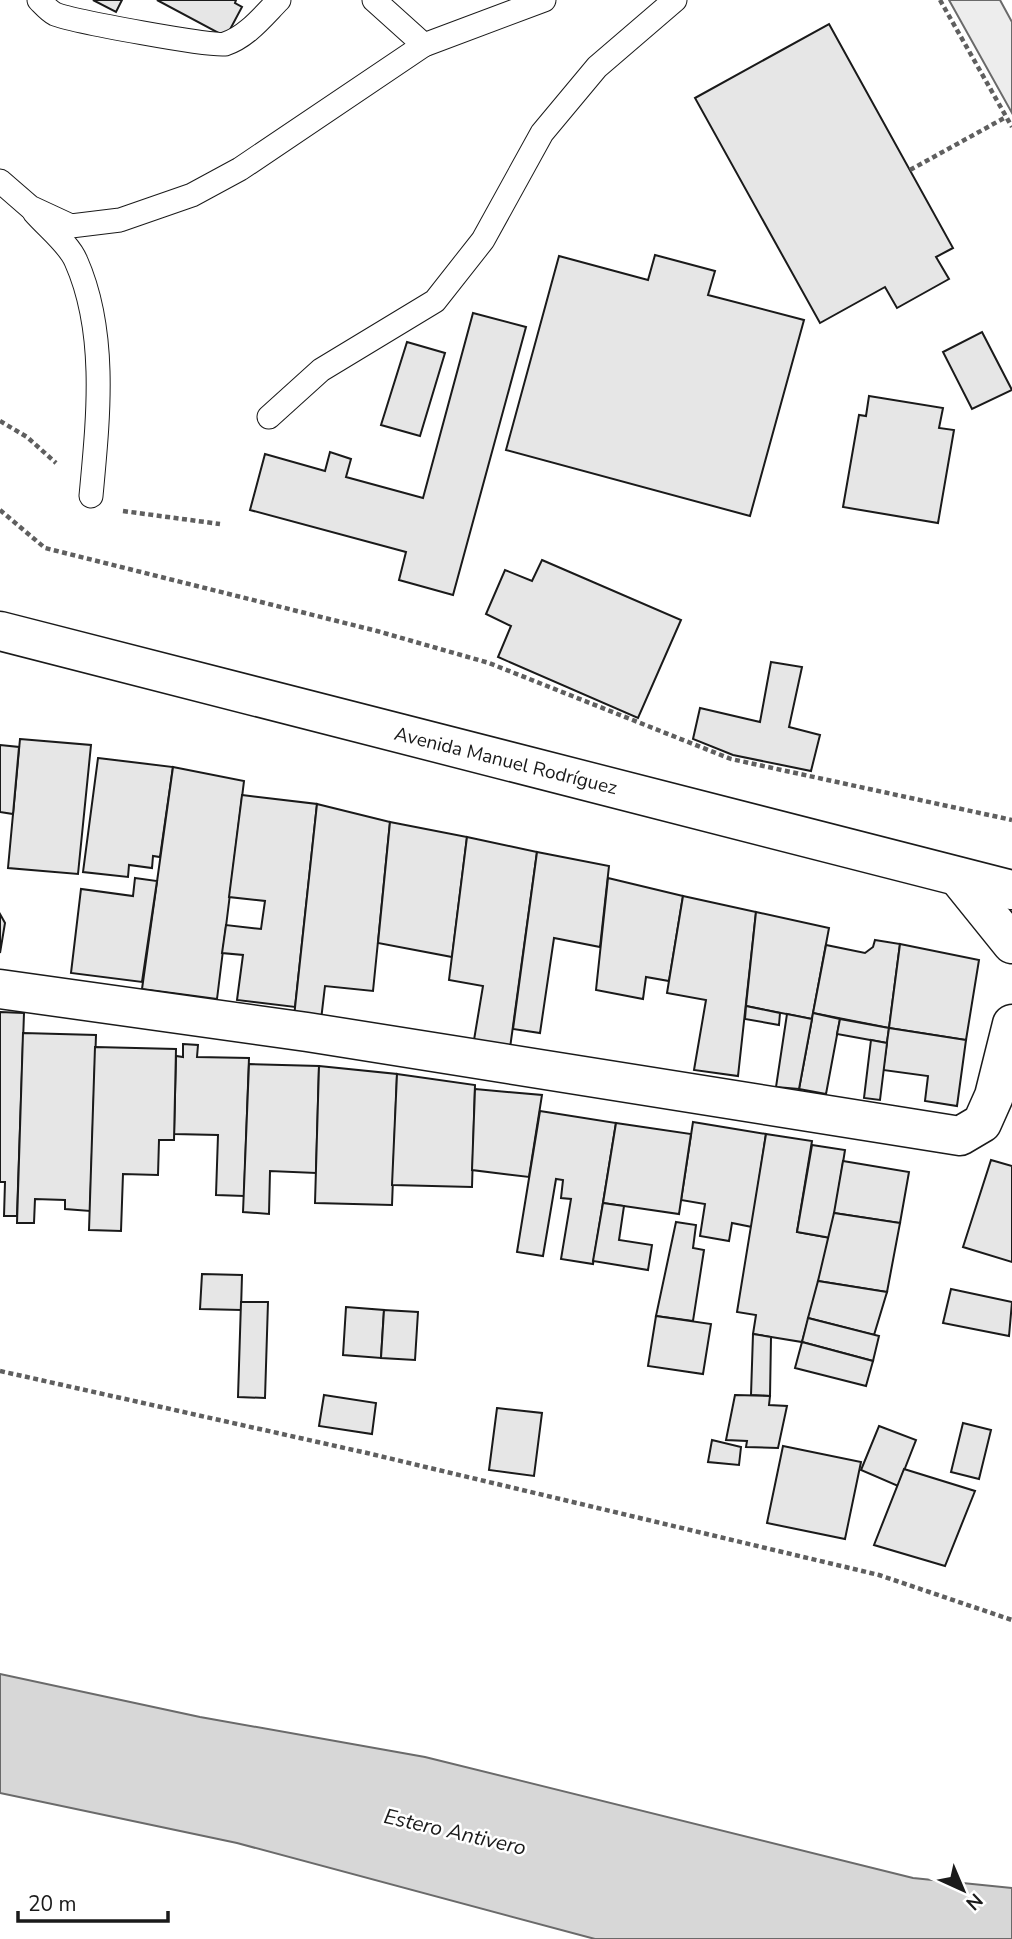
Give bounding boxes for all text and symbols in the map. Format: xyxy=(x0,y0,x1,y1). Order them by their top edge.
street label: Avenida Manuel Rodríguez xyxy=(392,721,620,801)
water label: Estero Antivero xyxy=(381,1802,529,1862)
north arrow xyxy=(928,1855,998,1925)
scale bar xyxy=(18,1880,168,1924)
text: N xyxy=(960,1887,988,1916)
text: 20 m xyxy=(28,1890,77,1918)

